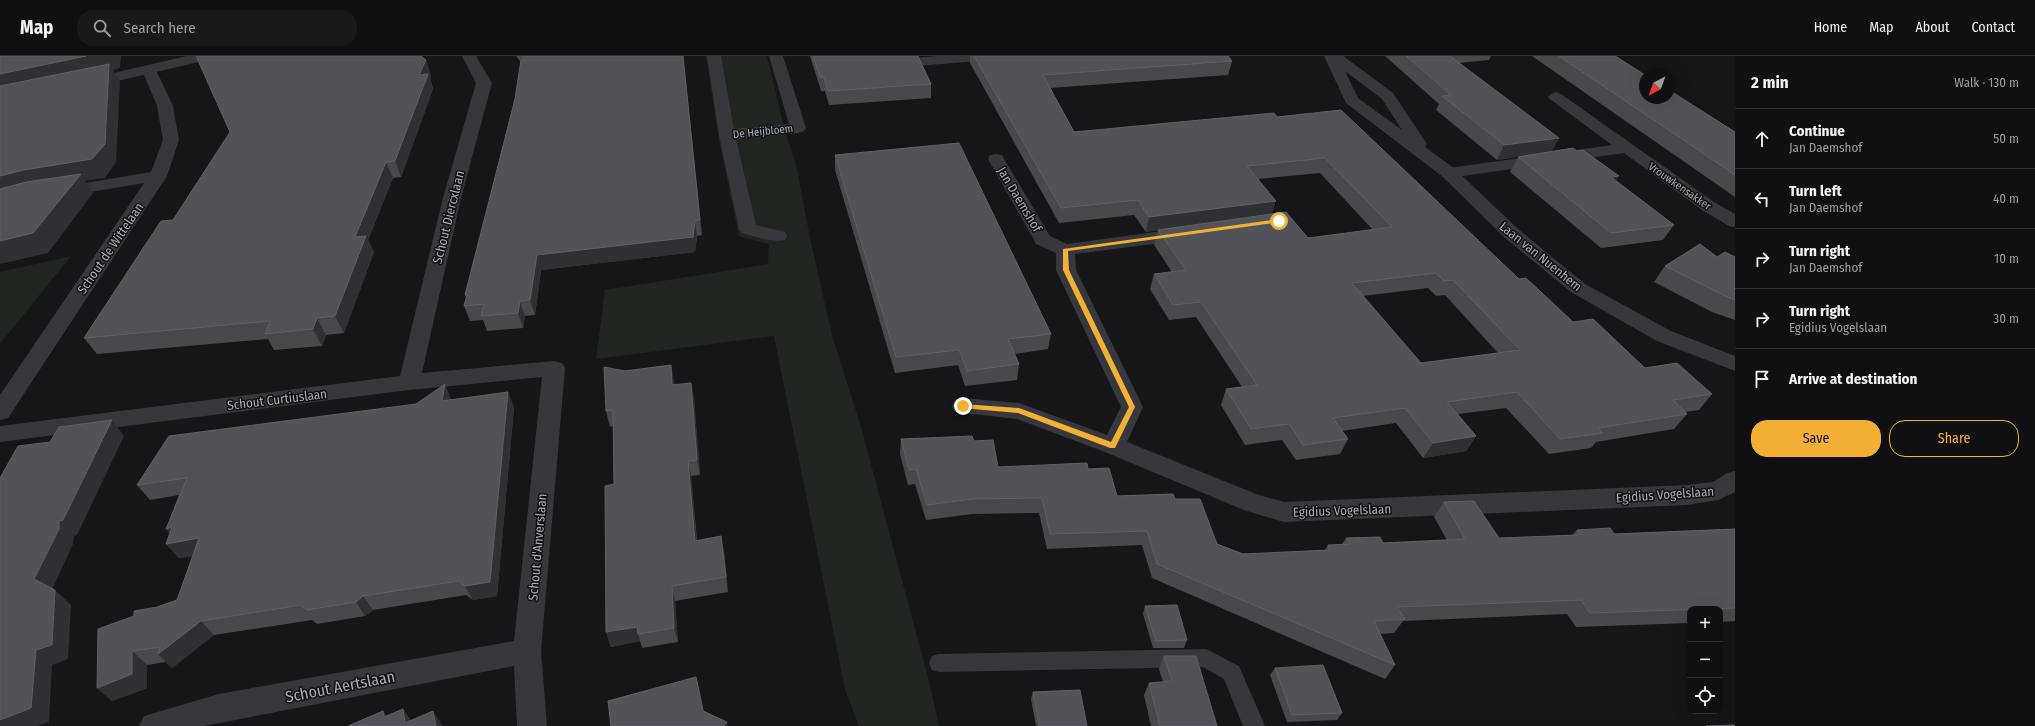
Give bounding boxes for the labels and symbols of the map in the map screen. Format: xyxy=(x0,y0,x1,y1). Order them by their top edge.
north arrow xyxy=(1639,68,1675,104)
street label: De Heijbloem xyxy=(732,122,794,141)
street label: Vrouwkensakker xyxy=(1646,160,1714,213)
street label: Jan Daemshof xyxy=(994,164,1045,235)
street label: Schout Diercxlaan xyxy=(430,169,467,265)
street label: Schout de Wittelaan xyxy=(74,200,147,297)
route start xyxy=(1270,212,1288,230)
street label: Laan van Nuenhem xyxy=(1497,219,1585,294)
street label: Schout Curtiuslaan xyxy=(226,386,328,413)
route end xyxy=(954,397,972,415)
street label: Egidius Vogelslaan xyxy=(1616,484,1715,505)
street label: Schout d'Anverslaan xyxy=(525,493,550,601)
street label: Egidius Vogelslaan xyxy=(1293,501,1391,520)
street label: Schout Aertslaan xyxy=(284,667,396,706)

